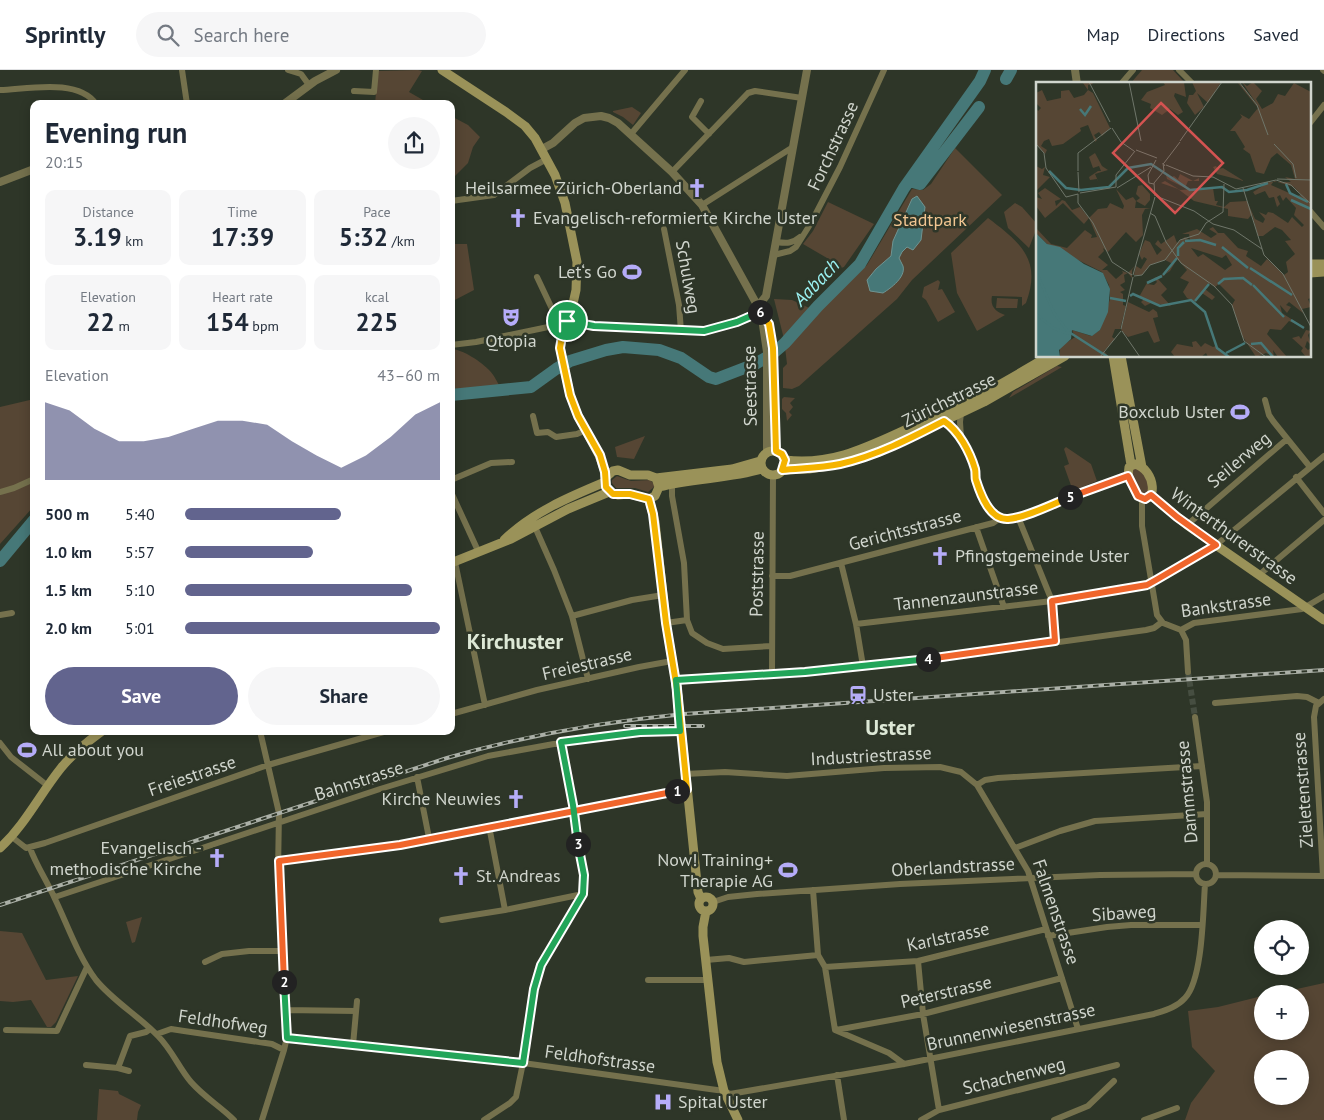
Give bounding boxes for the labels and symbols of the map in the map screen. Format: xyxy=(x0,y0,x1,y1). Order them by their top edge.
inset map xyxy=(1036,82,1312,358)
street label: Forchstrasse xyxy=(802,97,863,194)
place label: Heilsarmee Zürich-Oberland xyxy=(465,176,682,199)
church icon: Heilsarmee Zürich-Oberland xyxy=(686,177,708,199)
place label: Evangelisch-reformierte Kirche Uster xyxy=(533,206,817,229)
church icon: Evangelisch-reformierte Kirche Uster xyxy=(507,207,529,229)
park label: Stadtpark xyxy=(893,208,967,231)
street label: Schulweg xyxy=(671,238,706,315)
water label: Aabach xyxy=(787,253,844,312)
place label: Let‘s Go xyxy=(558,260,617,283)
sports icon: Let‘s Go xyxy=(621,261,643,283)
pin xyxy=(546,300,588,342)
pin: 6 xyxy=(748,300,772,324)
theatre icon: Qtopia xyxy=(500,306,522,328)
place label: Qtopia xyxy=(485,329,537,352)
street label: Seestrasse xyxy=(737,345,762,427)
street label: Zürichstrasse xyxy=(898,367,999,432)
place label: Boxclub Uster xyxy=(1118,400,1225,423)
sports icon: Boxclub Uster xyxy=(1229,401,1251,423)
street label: Seilerweg xyxy=(1202,426,1275,493)
street label: Winterthurerstrasse xyxy=(1166,482,1302,589)
pin: 5 xyxy=(1058,484,1082,510)
street label: Gerichtsstrasse xyxy=(846,503,964,556)
street label: Poststrasse xyxy=(744,531,769,617)
place label: Pfingstgemeinde Uster xyxy=(955,544,1129,567)
church icon: Pfingstgemeinde Uster xyxy=(929,545,951,567)
street label: Tannenzaunstrasse xyxy=(892,575,1039,616)
street label: Bankstrasse xyxy=(1179,587,1273,622)
district label: Kirchuster xyxy=(467,627,563,655)
street label: Freiestrasse xyxy=(540,642,634,685)
pin: 4 xyxy=(916,646,940,672)
place label: Uster xyxy=(873,683,913,706)
station icon: Uster xyxy=(847,684,869,706)
district label: Uster xyxy=(865,713,915,741)
street label: Zieletenstrasse xyxy=(1287,731,1318,849)
place label: All about you xyxy=(42,738,144,761)
sports icon: All about you xyxy=(16,739,38,761)
street label: Dammstrasse xyxy=(1171,740,1202,844)
street label: Industriestrasse xyxy=(810,741,932,770)
street label: Freiestrasse xyxy=(145,750,239,801)
street label: Bahnstrasse xyxy=(311,755,406,806)
pin: 1 xyxy=(664,778,690,804)
place label: Kirche Neuwies xyxy=(381,787,501,810)
church icon: Kirche Neuwies xyxy=(505,788,527,810)
pin: 3 xyxy=(566,832,590,856)
place label: Evangelisch - methodische Kirche xyxy=(50,836,202,880)
church icon: Evangelisch - methodische Kirche xyxy=(206,847,228,869)
place label: Now! Training+ Therapie AG xyxy=(657,848,773,892)
street label: Oberlandstrasse xyxy=(890,852,1016,881)
street label: Falmenstrasse xyxy=(1028,856,1085,968)
sports icon: Now! Training+ Therapie AG xyxy=(777,859,799,881)
place label: St. Andreas xyxy=(476,864,560,887)
church icon: St. Andreas xyxy=(450,865,472,887)
street label: Sibaweg xyxy=(1091,899,1157,926)
street label: Karlstrasse xyxy=(905,917,991,956)
pin: 2 xyxy=(272,970,296,994)
street label: Peterstrasse xyxy=(898,970,994,1013)
street label: Brunnenwiesenstrasse xyxy=(924,997,1097,1056)
street label: Feldhofweg xyxy=(177,1004,269,1039)
street label: Feldhofstrasse xyxy=(543,1039,657,1078)
street label: Schachenweg xyxy=(960,1052,1068,1099)
place label: Spital Uster xyxy=(678,1090,768,1113)
hospital icon: Spital Uster xyxy=(652,1091,674,1113)

